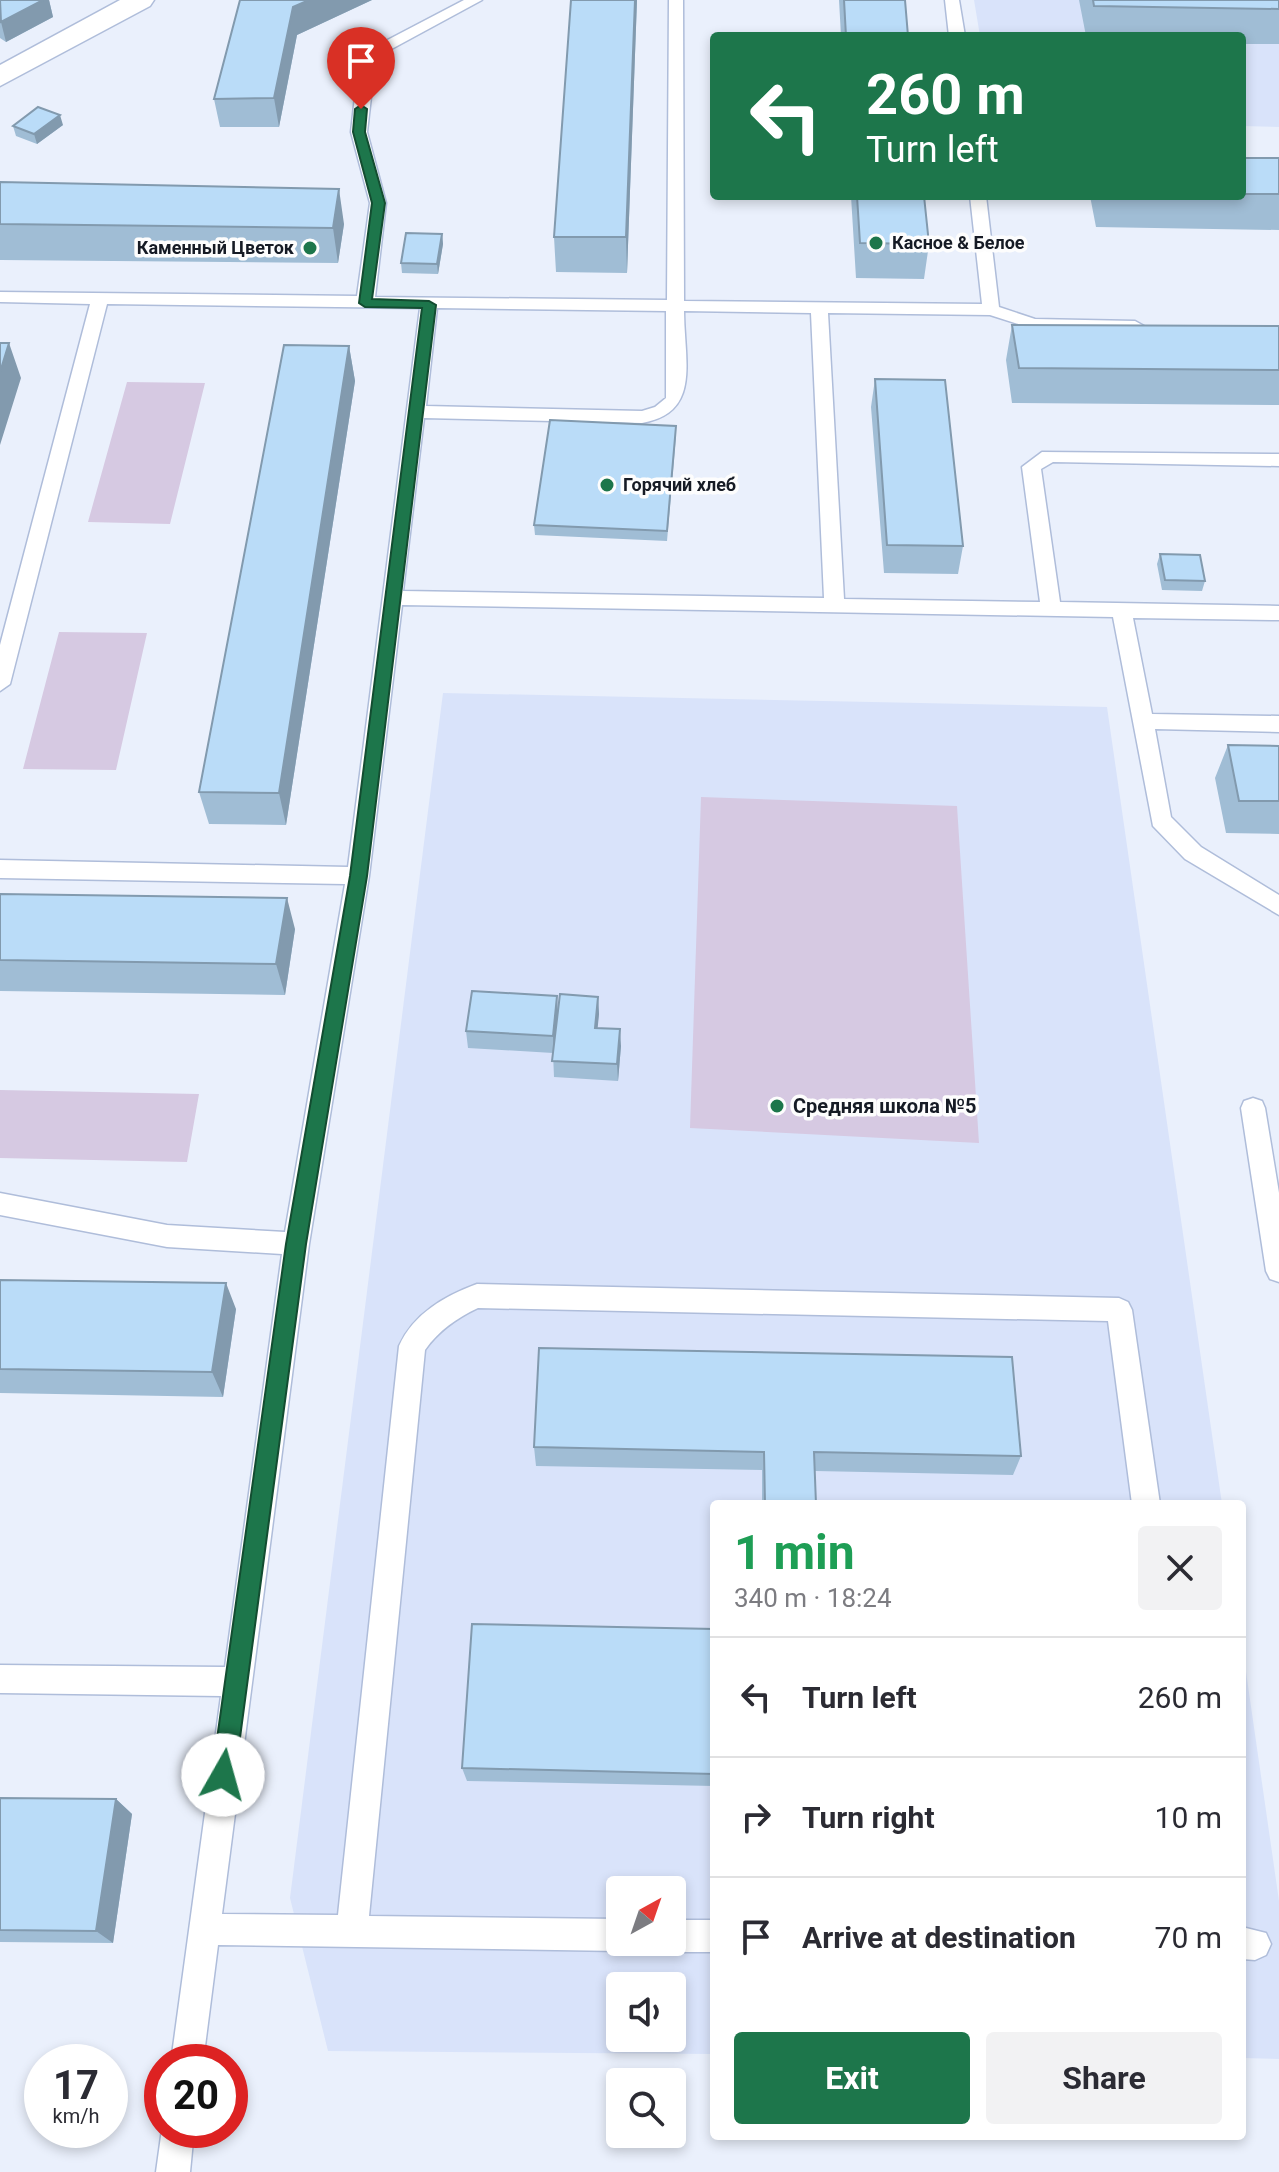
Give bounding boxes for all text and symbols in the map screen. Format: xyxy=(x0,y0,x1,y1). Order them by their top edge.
pin xyxy=(327,27,395,109)
icon: arrive xyxy=(339,39,383,83)
text: 260 m xyxy=(866,62,1025,128)
icon: left xyxy=(734,64,838,168)
text: Turn left xyxy=(866,129,999,171)
place label: Касное & Белое xyxy=(892,232,1025,253)
marker: Касное & Белое xyxy=(867,234,885,252)
place label: Каменный Цветок xyxy=(137,237,295,258)
marker: Каменный Цветок xyxy=(301,239,319,257)
place label: Горячий хлеб xyxy=(623,474,736,495)
marker: Горячий хлеб xyxy=(598,476,616,494)
place label: Средняя школа №5 xyxy=(793,1094,977,1118)
marker: Средняя школа №5 xyxy=(768,1097,786,1115)
text: 1 min xyxy=(734,1524,855,1581)
button: close xyxy=(1138,1526,1222,1610)
text: 340 m · 18:24 xyxy=(734,1583,892,1613)
icon: left xyxy=(734,1675,778,1719)
text: Turn left xyxy=(802,1680,917,1715)
text: 260 m xyxy=(1138,1680,1222,1715)
position arrow xyxy=(181,1733,265,1817)
icon: right xyxy=(734,1795,778,1839)
text: Turn right xyxy=(802,1800,935,1835)
text: 10 m xyxy=(1155,1800,1222,1835)
north arrow xyxy=(606,1876,686,1956)
map controls xyxy=(606,1876,686,2148)
icon: arrive xyxy=(734,1915,778,1959)
text: Arrive at destination xyxy=(802,1920,1076,1955)
text: 70 m xyxy=(1155,1920,1222,1955)
button: sound xyxy=(606,1972,686,2052)
button: Exit xyxy=(734,2032,970,2124)
button: Share xyxy=(986,2032,1222,2124)
speed limit sign: 20 xyxy=(144,2044,248,2148)
text: 17 xyxy=(53,2062,99,2109)
button: search xyxy=(606,2068,686,2148)
text: km/h xyxy=(53,2104,99,2128)

